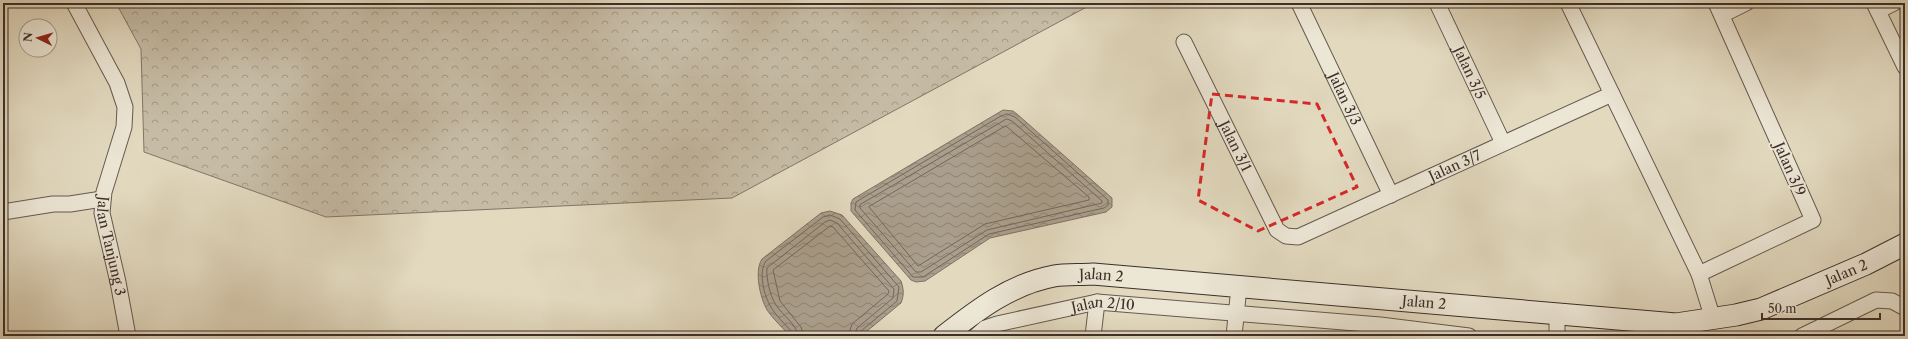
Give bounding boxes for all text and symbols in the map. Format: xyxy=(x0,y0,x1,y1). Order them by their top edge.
north arrow xyxy=(18,18,58,58)
text: N xyxy=(21,31,35,43)
street label: Jalan 3/5 xyxy=(1449,42,1490,102)
street label: Jalan 3/3 xyxy=(1324,67,1365,128)
street label: Jalan 3/1 xyxy=(1214,116,1256,175)
street label: Jalan 3/9 xyxy=(1769,137,1810,199)
street label: Jalan 3/7 xyxy=(1424,146,1484,186)
street label: Jalan Tanjung 3 xyxy=(93,193,129,297)
street label: Jalan 2 xyxy=(1821,255,1870,290)
street label: Jalan 2 xyxy=(1077,265,1124,286)
street label: Jalan 2 xyxy=(1399,291,1447,313)
street label: Jalan 2/10 xyxy=(1068,293,1136,317)
scale bar xyxy=(1762,295,1880,321)
text: 50 m xyxy=(1768,301,1797,316)

